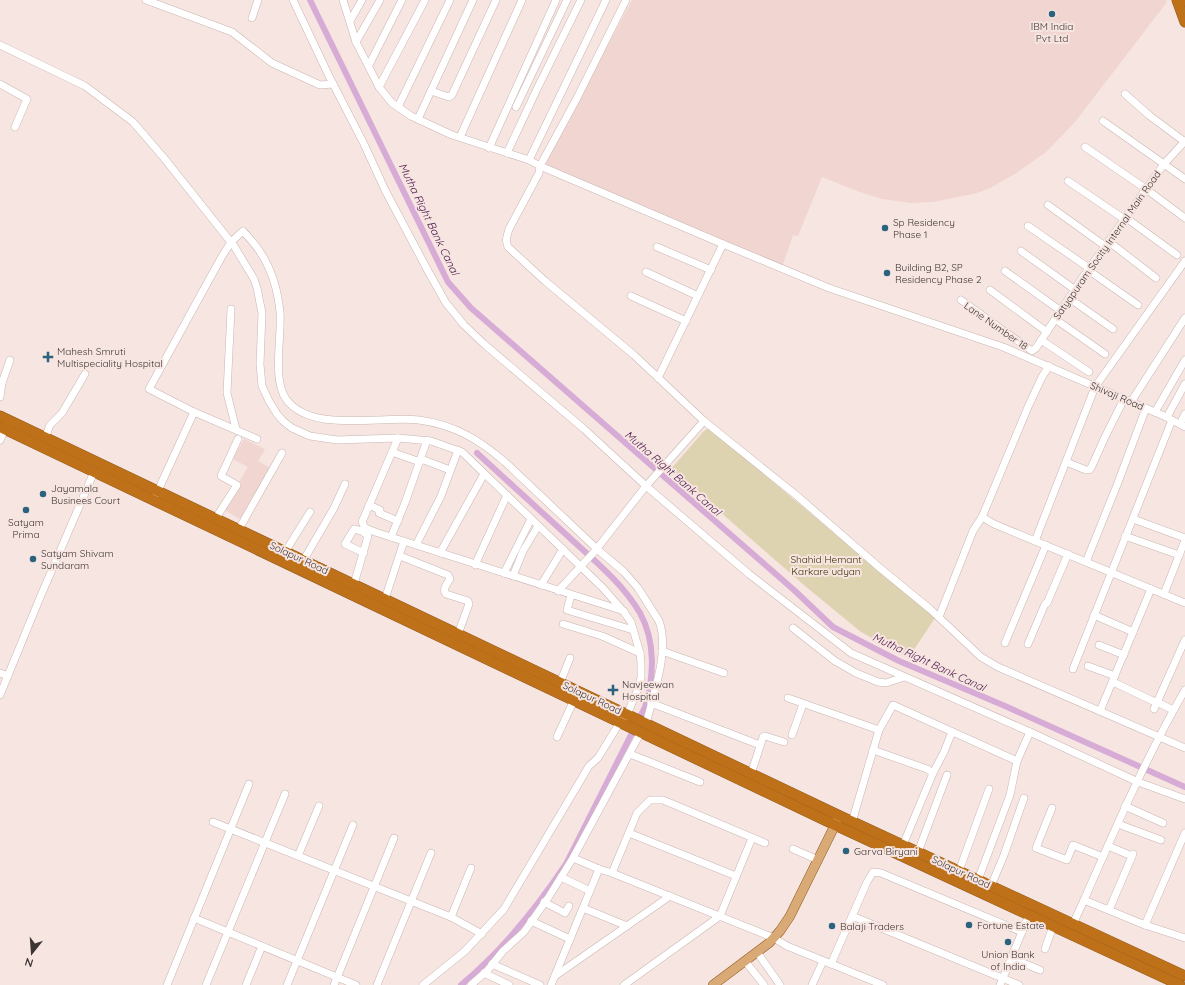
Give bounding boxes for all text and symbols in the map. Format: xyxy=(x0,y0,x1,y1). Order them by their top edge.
marker: IBM India Pvt Ltd xyxy=(1047,9,1057,19)
place label: IBM India Pvt Ltd xyxy=(1031,20,1073,45)
water label: Mutha Right Bank Canal xyxy=(396,161,463,279)
street label: Satyapuram Socity Internal Main Road xyxy=(1050,168,1164,322)
place label: Sp Residency Phase 1 xyxy=(893,216,955,241)
marker: Sp Residency Phase 1 xyxy=(880,223,890,233)
place label: Building B2, SP Residency Phase 2 xyxy=(895,261,982,286)
marker: Building B2, SP Residency Phase 2 xyxy=(882,268,892,278)
street label: Lane Number 18 xyxy=(962,299,1030,353)
place label: Mahesh Smruti Multispeciality Hospital xyxy=(57,345,163,370)
marker: Mahesh Smruti Multispeciality Hospital xyxy=(42,351,54,363)
street label: Shivaji Road xyxy=(1088,379,1146,413)
water label: Mutha Right Bank Canal xyxy=(622,427,725,520)
place label: Jayamala Businees Court xyxy=(51,482,121,507)
marker: Jayamala Businees Court xyxy=(38,489,48,499)
marker: Satyam Prima xyxy=(21,505,31,515)
place label: Satyam Prima xyxy=(8,516,44,541)
street label: Solapur Road xyxy=(268,539,330,577)
place label: Satyam Shivam Sundaram xyxy=(41,547,114,572)
park label: Shahid Hemant Karkare udyan xyxy=(790,553,862,578)
marker: Satyam Shivam Sundaram xyxy=(28,554,38,564)
water label: Mutha Right Bank Canal xyxy=(870,630,989,695)
place label: Navjeewan Hospital xyxy=(622,678,674,703)
street label: Solapur Road xyxy=(561,679,623,717)
marker: Navjeewan Hospital xyxy=(607,684,619,696)
place label: Garva Biryani xyxy=(854,845,918,858)
marker: Garva Biryani xyxy=(841,846,851,856)
street label: Solapur Road xyxy=(930,853,992,891)
place label: Fortune Estate xyxy=(977,919,1045,932)
place label: Balaji Traders xyxy=(840,920,904,933)
marker: Fortune Estate xyxy=(964,920,974,930)
marker: Balaji Traders xyxy=(827,921,837,931)
north arrow xyxy=(12,933,52,973)
marker: Union Bank of India xyxy=(1003,937,1013,947)
place label: Union Bank of India xyxy=(981,948,1035,973)
text: N xyxy=(23,955,35,970)

